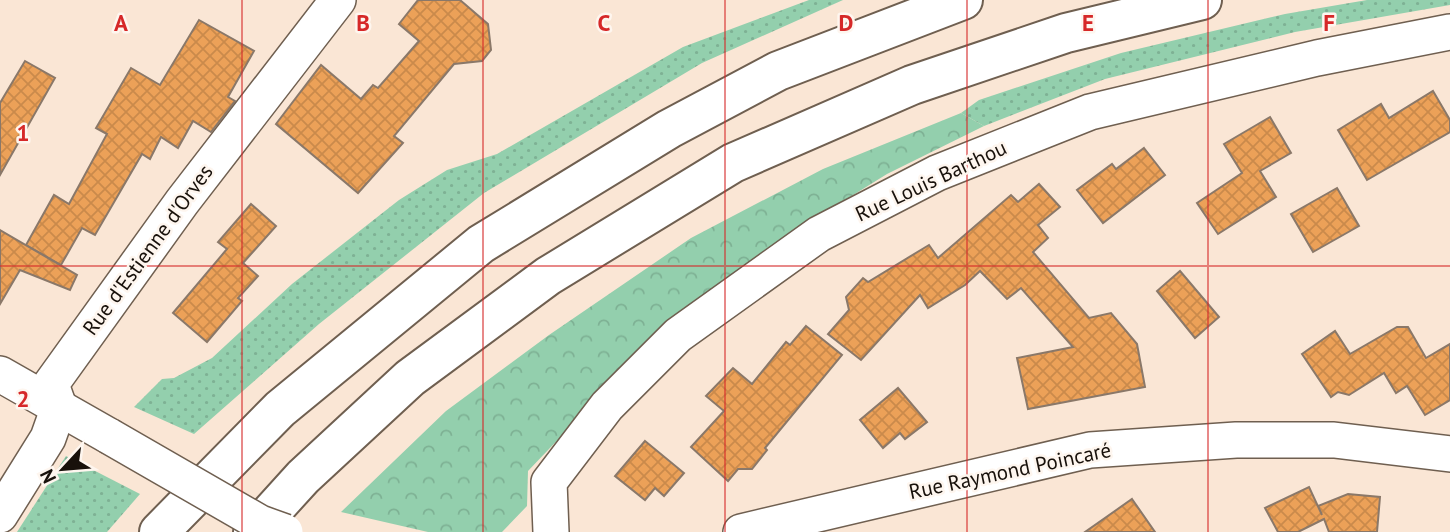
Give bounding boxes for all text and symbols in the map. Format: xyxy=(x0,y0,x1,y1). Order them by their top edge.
text: A xyxy=(114,8,128,37)
text: B xyxy=(356,8,370,37)
text: C xyxy=(598,8,611,37)
text: D xyxy=(839,8,853,37)
text: E xyxy=(1082,8,1094,37)
text: F xyxy=(1323,8,1335,37)
text: 1 xyxy=(16,118,30,147)
street label: Rue Louis Barthou xyxy=(851,134,1011,227)
street label: Rue d'Estienne d'Orves xyxy=(77,159,219,340)
text: 2 xyxy=(16,384,30,413)
north arrow xyxy=(28,434,98,504)
street label: Rue Raymond Poincaré xyxy=(906,436,1114,505)
text: N xyxy=(34,466,61,487)

